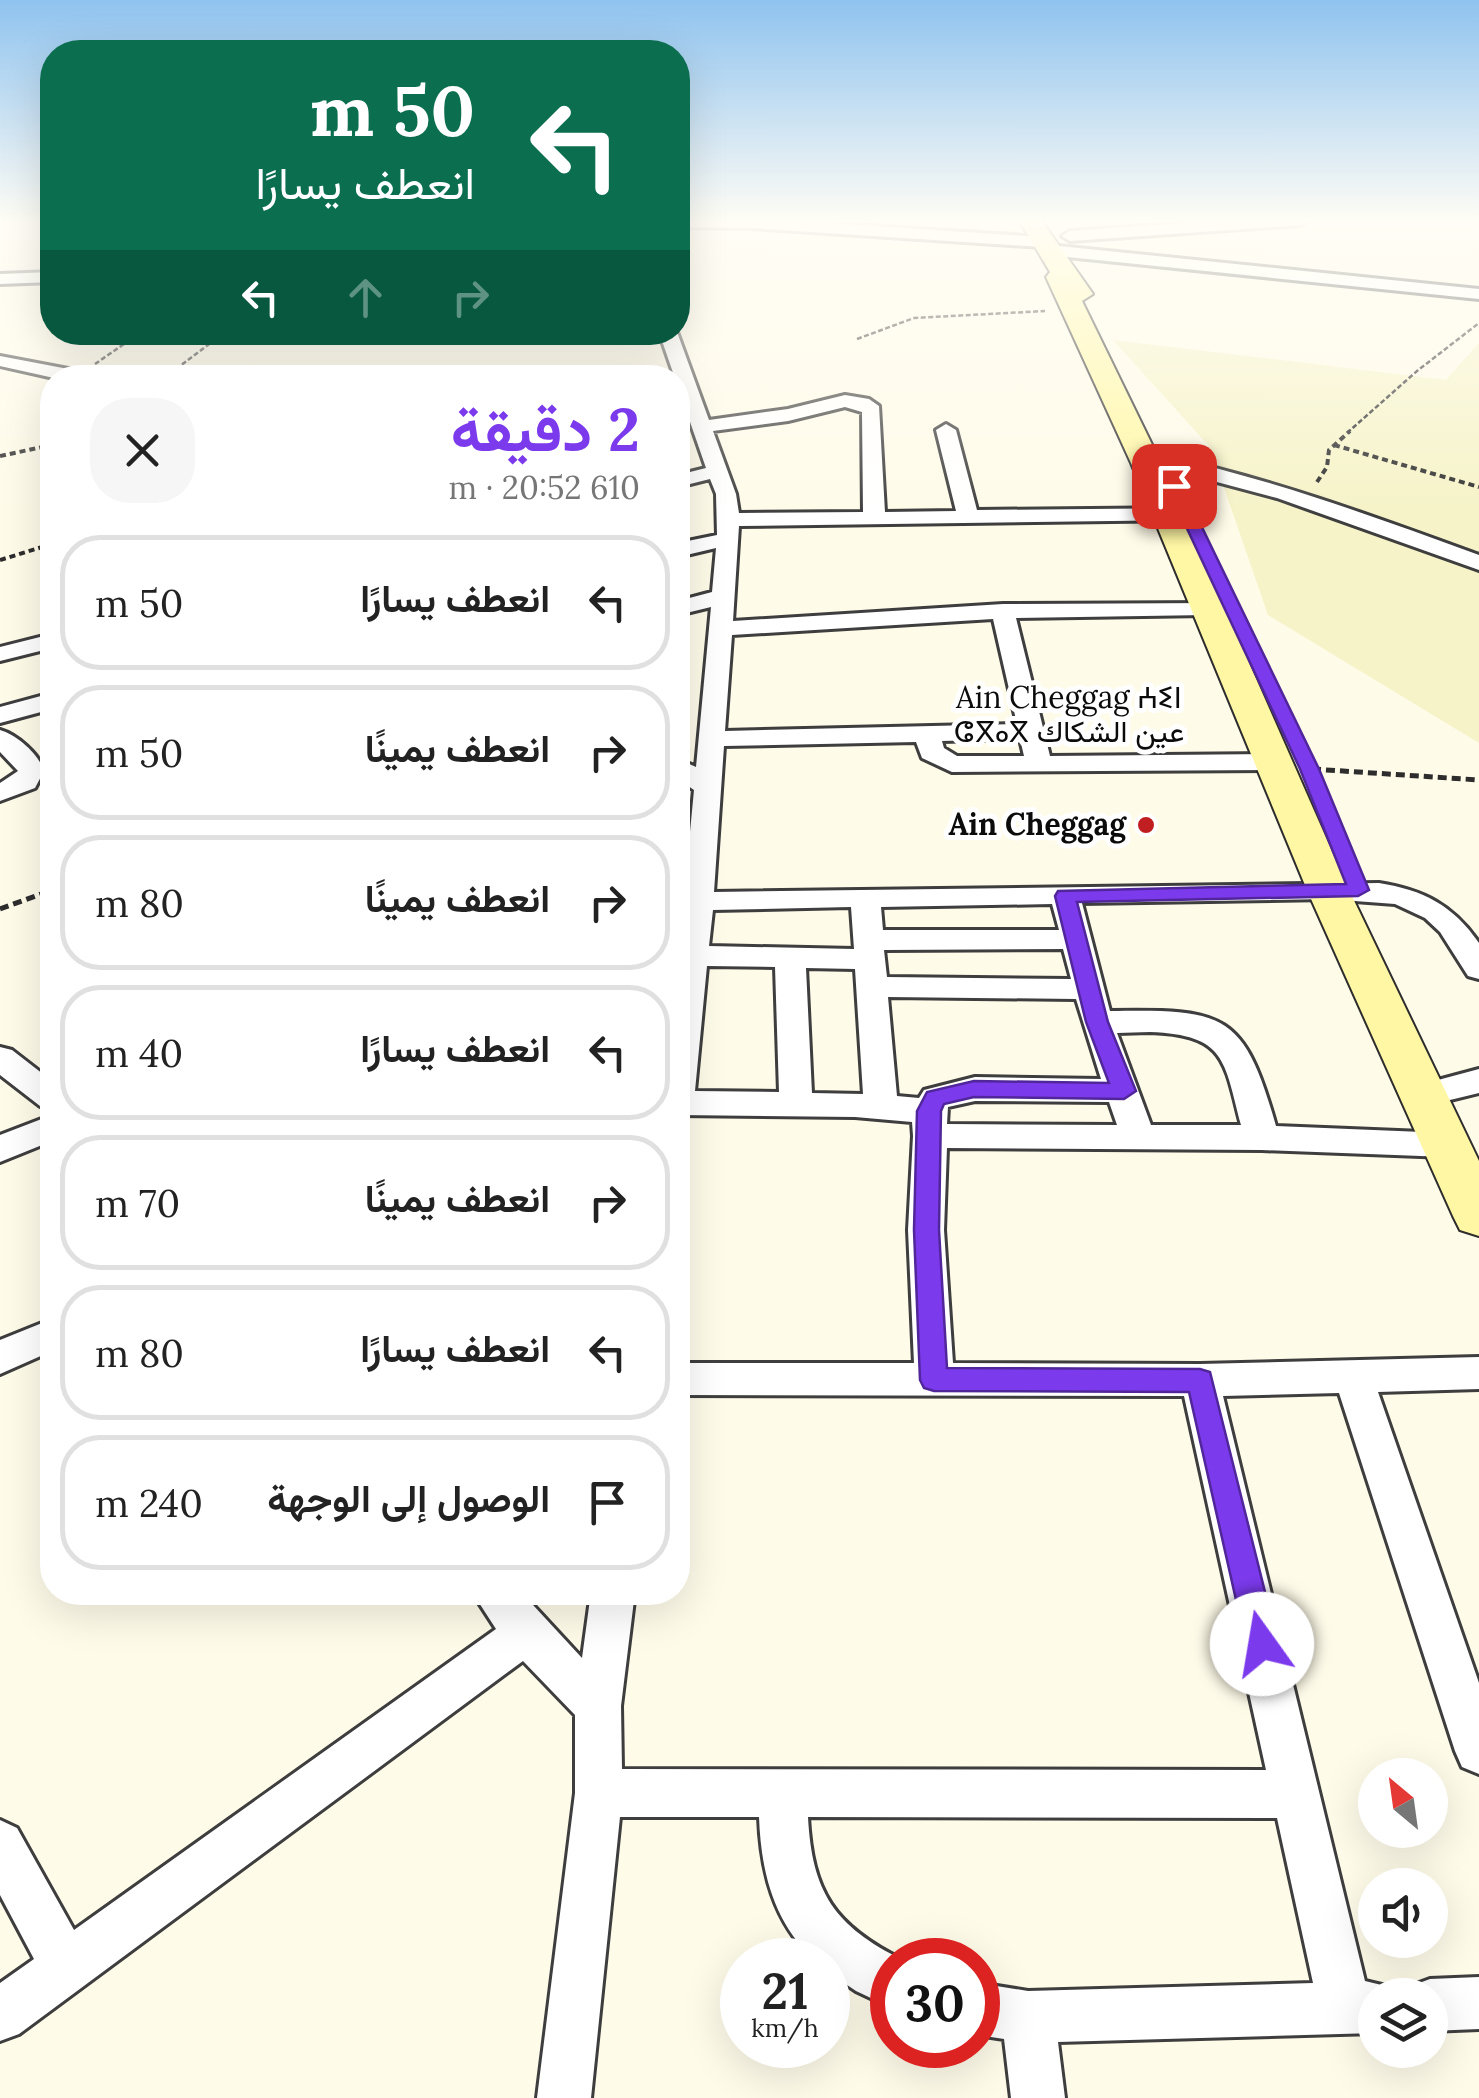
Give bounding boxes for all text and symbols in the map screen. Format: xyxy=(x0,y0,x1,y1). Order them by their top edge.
text: 50 m xyxy=(310,66,475,155)
icon: left xyxy=(510,80,640,210)
text: انعطف يسارًا xyxy=(255,154,475,211)
icon: left xyxy=(233,270,288,325)
icon: ahead xyxy=(338,270,393,325)
icon: right xyxy=(443,270,498,325)
text: 2 دقيقة xyxy=(451,391,640,467)
button: close xyxy=(90,398,195,503)
pin xyxy=(1132,444,1217,529)
icon: arrive xyxy=(1147,459,1202,514)
text: 610 m · 20:52 xyxy=(448,467,640,508)
text: انعطف يسارًا xyxy=(360,574,550,622)
icon: left xyxy=(580,575,635,630)
text: 50 m xyxy=(95,579,183,627)
district label: Ain Cheggag ⵄⵉⵏ ⵛⴳⴰⴳ عين الشكاك xyxy=(954,678,1184,750)
text: انعطف يمينًا xyxy=(365,724,550,772)
icon: right xyxy=(580,725,635,780)
text: 50 m xyxy=(95,729,183,777)
place label: Ain Cheggag xyxy=(948,805,1127,844)
marker: Ain Cheggag xyxy=(1135,814,1157,836)
text: انعطف يمينًا xyxy=(365,874,550,922)
icon: right xyxy=(580,875,635,930)
text: 80 m xyxy=(95,879,184,927)
text: انعطف يسارًا xyxy=(360,1024,550,1072)
icon: left xyxy=(580,1025,635,1080)
text: 40 m xyxy=(95,1029,183,1077)
text: انعطف يمينًا xyxy=(365,1174,550,1222)
icon: right xyxy=(580,1175,635,1230)
text: 70 m xyxy=(95,1179,180,1227)
text: انعطف يسارًا xyxy=(360,1324,550,1372)
icon: left xyxy=(580,1325,635,1380)
text: 80 m xyxy=(95,1329,184,1377)
text: الوصول إلى الوجهة xyxy=(267,1474,550,1522)
icon: arrive xyxy=(580,1475,635,1530)
text: 240 m xyxy=(95,1479,203,1527)
position arrow xyxy=(1210,1592,1314,1696)
north arrow xyxy=(1358,1758,1448,1848)
map controls xyxy=(1358,1758,1448,2068)
button: sound xyxy=(1358,1868,1448,1958)
speed limit sign: 30 xyxy=(870,1938,1000,2068)
text: 21 xyxy=(762,1959,808,2023)
button: layers xyxy=(1358,1978,1448,2068)
text: km/h xyxy=(751,2012,819,2044)

